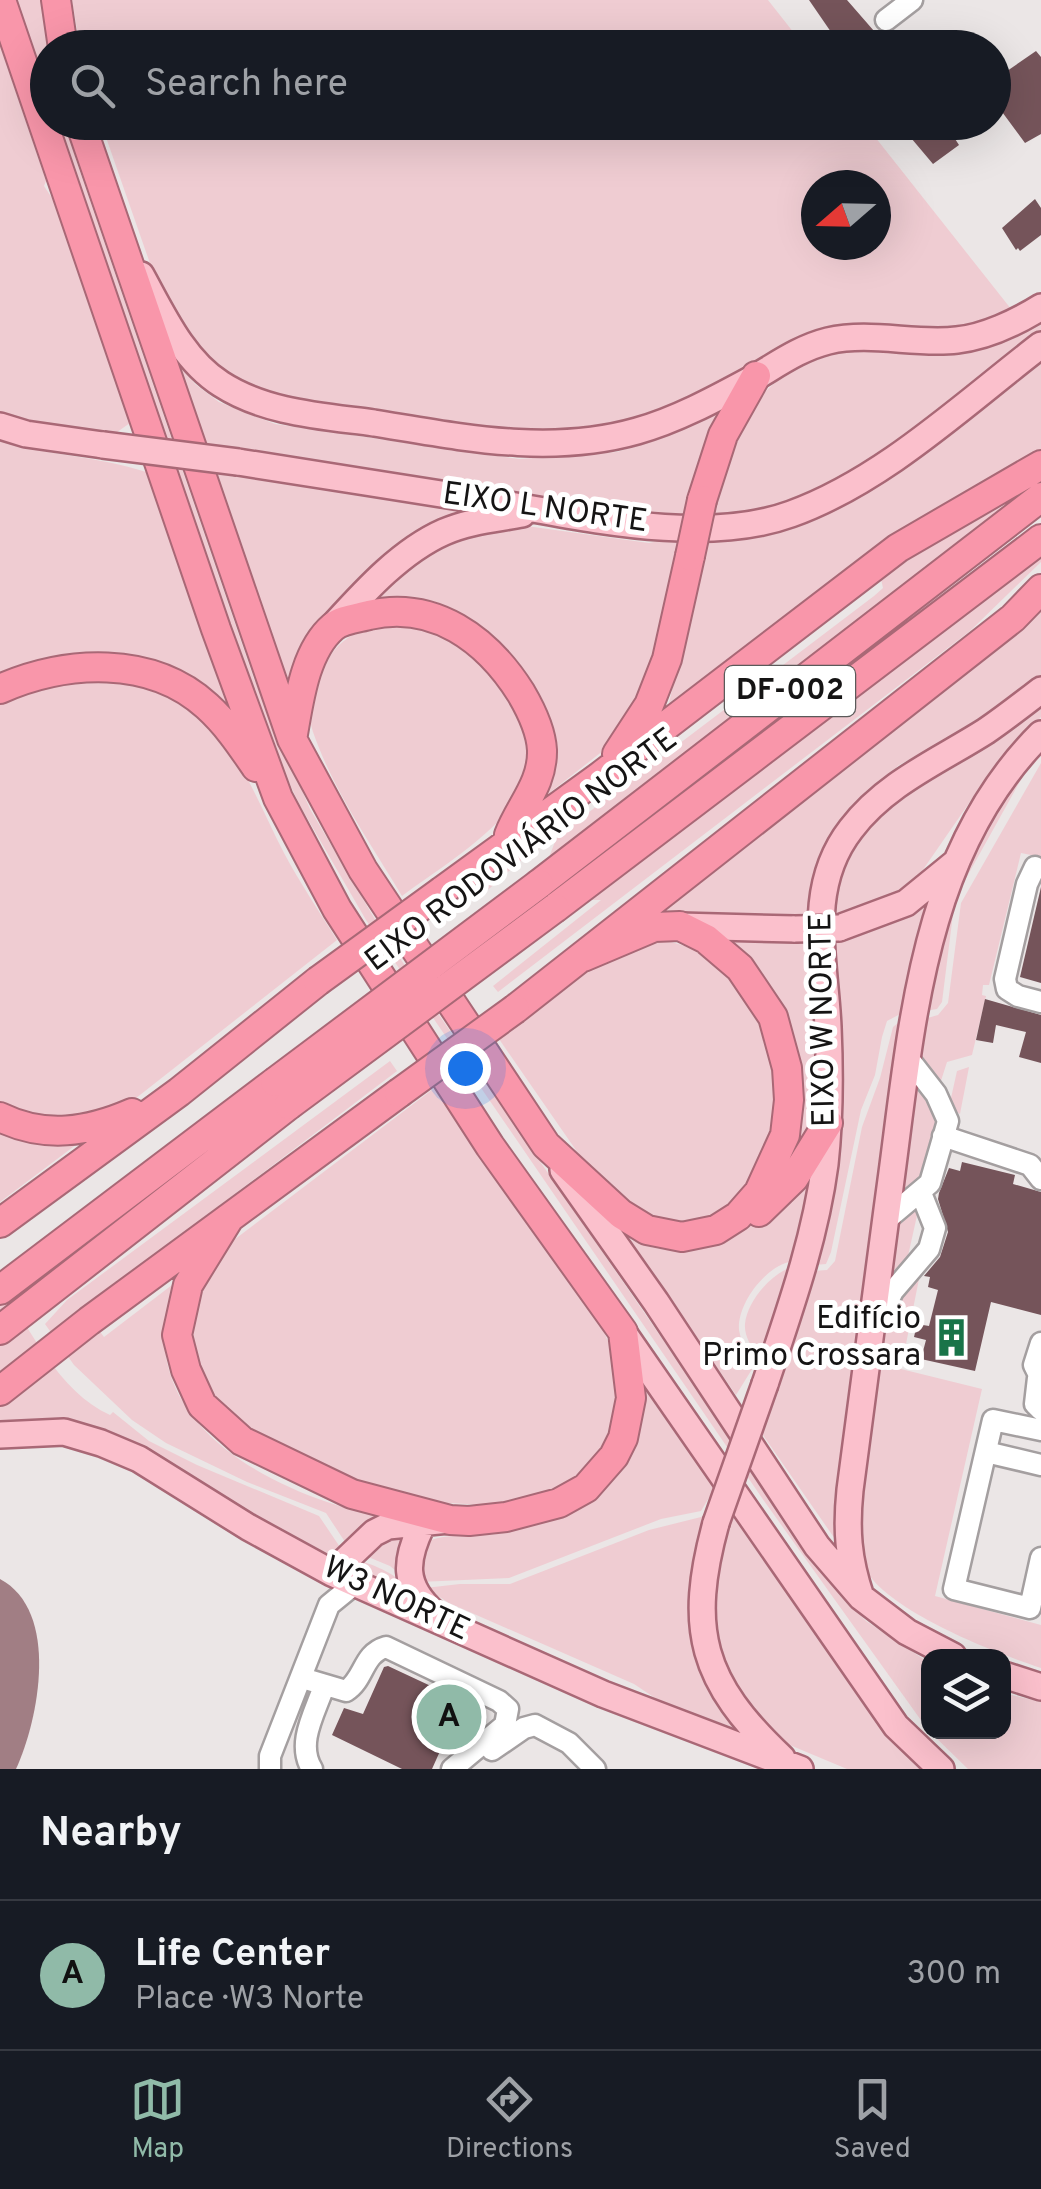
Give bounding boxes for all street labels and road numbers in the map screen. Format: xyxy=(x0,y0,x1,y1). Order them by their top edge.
street label: EIXO L NORTE xyxy=(440,475,650,543)
road number: DF-002 xyxy=(725,666,855,716)
street label: EIXO RODOVIÁRIO NORTE xyxy=(357,719,686,982)
street label: EIXO W NORTE xyxy=(802,912,846,1128)
street label: W3 NORTE xyxy=(316,1549,476,1651)

